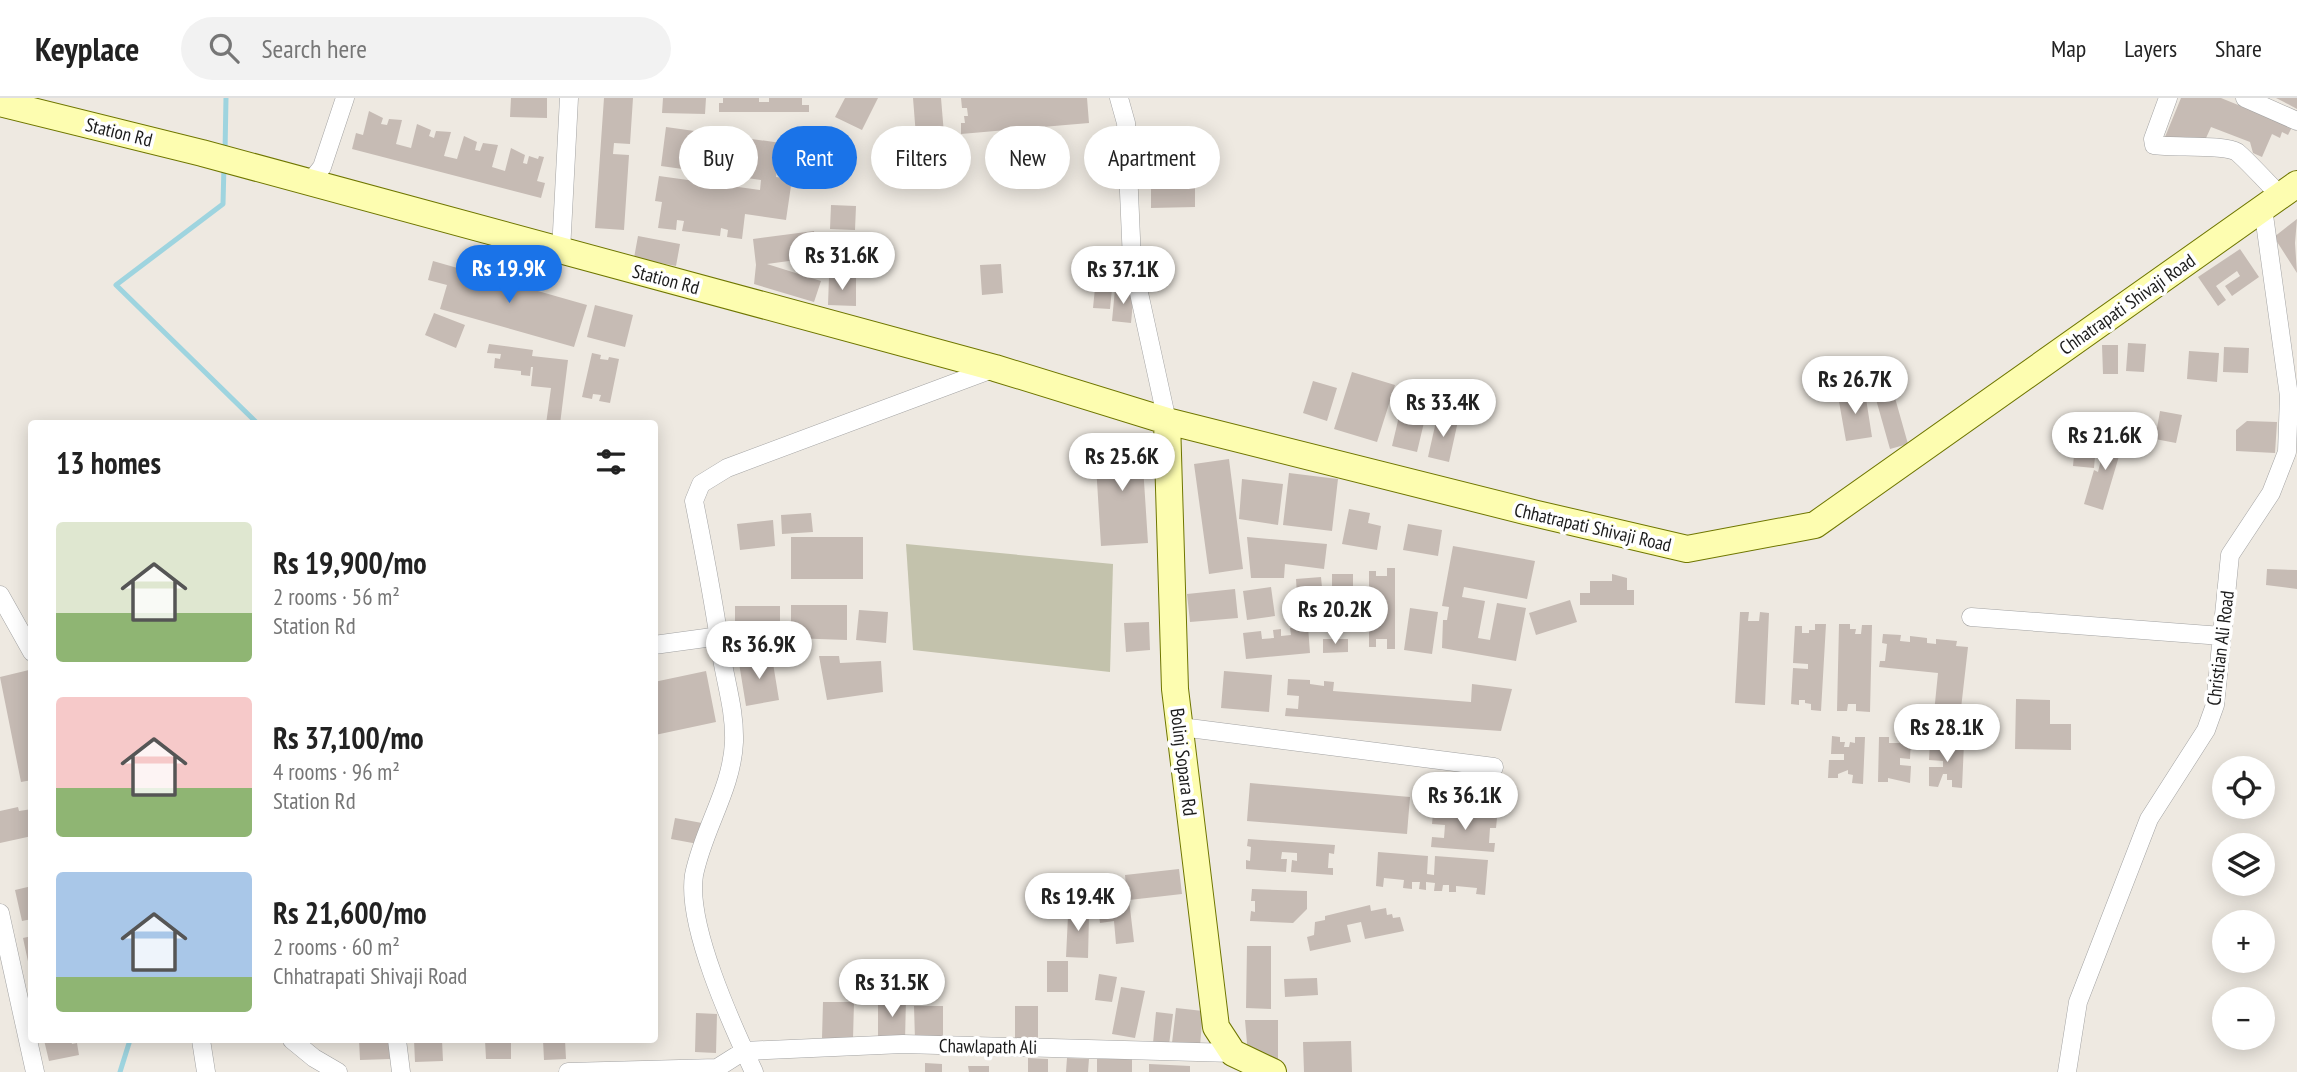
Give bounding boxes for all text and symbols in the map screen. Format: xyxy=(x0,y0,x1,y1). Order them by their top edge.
search box xyxy=(181,17,671,80)
text: Keyplace xyxy=(35,27,139,70)
icon: search xyxy=(205,29,243,67)
text: Search here xyxy=(261,32,367,65)
text: Map xyxy=(2051,33,2086,64)
text: Layers xyxy=(2124,33,2177,64)
text: Share xyxy=(2215,33,2262,64)
street label: Station Rd xyxy=(83,112,155,152)
chip: Buy xyxy=(679,126,758,189)
chip: Rent xyxy=(772,126,857,189)
chip: Filters xyxy=(871,126,971,189)
chip: New xyxy=(985,126,1070,189)
chip: Apartment xyxy=(1084,126,1220,189)
pin: Rs 31.6K xyxy=(770,232,914,292)
text: Rs 31.6K xyxy=(805,240,879,269)
pin: Rs 19.9K xyxy=(437,246,581,305)
pin: Rs 37.1K xyxy=(1051,246,1195,306)
street label: Chhatrapati Shivaji Road xyxy=(2054,248,2200,360)
text: Rs 19.9K xyxy=(472,253,546,282)
text: Rs 37.1K xyxy=(1087,254,1159,283)
street label: Station Rd xyxy=(630,259,702,299)
pin: Rs 26.7K xyxy=(1783,356,1927,416)
text: Rs 26.7K xyxy=(1818,364,1892,393)
pin: Rs 33.4K xyxy=(1371,380,1515,439)
text: Rs 33.4K xyxy=(1406,387,1480,416)
pin: Rs 21.6K xyxy=(2033,412,2177,472)
text: Rs 21.6K xyxy=(2068,420,2142,449)
pin: Rs 25.6K xyxy=(1050,434,1194,493)
text: Rs 25.6K xyxy=(1085,441,1159,470)
text: 13 homes xyxy=(56,443,161,482)
icon: filters xyxy=(592,443,630,481)
street label: Chhatrapati Shivaji Road xyxy=(1512,497,1674,557)
text: Rs 19,900/mo xyxy=(273,543,427,582)
icon: home xyxy=(112,550,196,634)
text: 2 rooms · 56 m² xyxy=(273,582,400,611)
pin: Rs 20.2K xyxy=(1263,587,1407,646)
street label: Christian Ali Road xyxy=(2201,589,2239,707)
text: Rs 20.2K xyxy=(1298,594,1372,623)
text: Station Rd xyxy=(273,611,356,640)
pin: Rs 36.9K xyxy=(687,622,831,681)
text: Rs 36.9K xyxy=(722,629,796,658)
pin: Rs 28.1K xyxy=(1875,704,2019,764)
street label: Bolinj Sopara Rd xyxy=(1165,707,1203,817)
text: Rs 28.1K xyxy=(1910,712,1984,741)
text: Rs 37,100/mo xyxy=(273,718,424,757)
icon: home xyxy=(112,725,196,809)
map controls xyxy=(2212,756,2275,1050)
button: locate xyxy=(2212,756,2275,819)
text: 4 rooms · 96 m² xyxy=(273,757,400,786)
pin: Rs 36.1K xyxy=(1393,772,1537,832)
text: Rs 36.1K xyxy=(1428,780,1502,809)
text: Station Rd xyxy=(273,786,356,815)
button: layers xyxy=(2212,833,2275,896)
pin: Rs 19.4K xyxy=(1006,874,1150,933)
text: Rs 19.4K xyxy=(1041,881,1115,910)
text: Rs 21,600/mo xyxy=(273,893,427,932)
icon: home xyxy=(112,900,196,984)
button: + xyxy=(2212,910,2275,973)
text: 2 rooms · 60 m² xyxy=(273,932,400,961)
pin: Rs 31.5K xyxy=(820,960,964,1019)
text: Chhatrapati Shivaji Road xyxy=(273,961,467,990)
text: Rs 31.5K xyxy=(855,967,929,996)
button: − xyxy=(2212,987,2275,1050)
street label: Chawlapath Ali xyxy=(939,1033,1037,1059)

